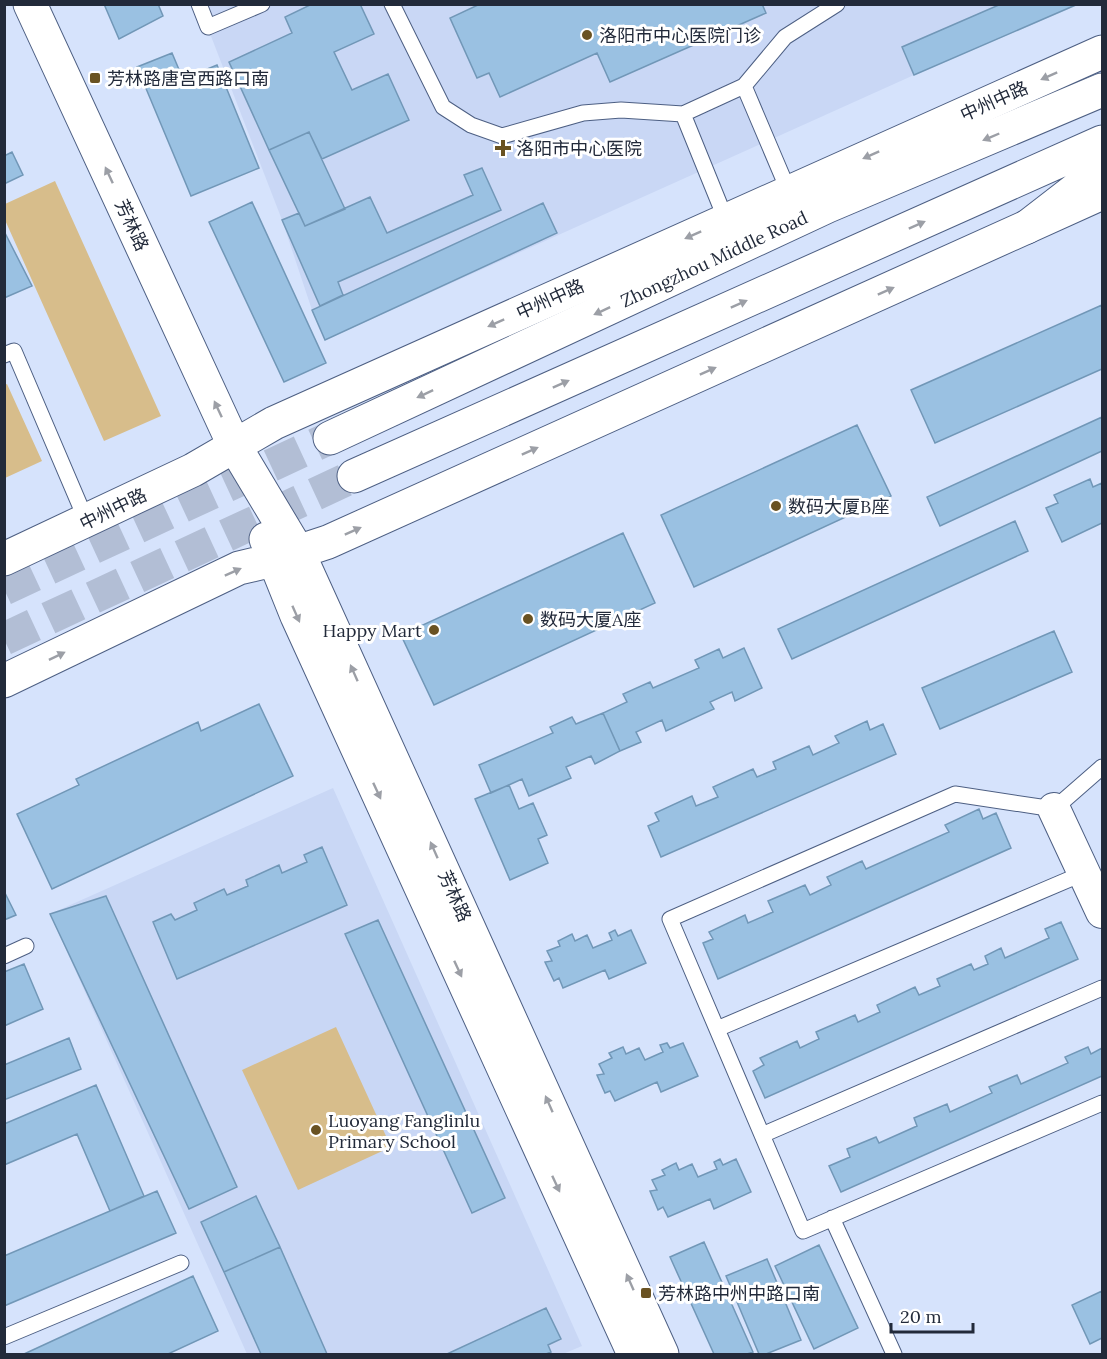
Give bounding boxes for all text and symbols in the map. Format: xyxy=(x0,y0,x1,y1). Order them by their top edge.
place label: 洛阳市中心医院门诊 xyxy=(599,24,761,47)
marker: 洛阳市中心医院门诊 xyxy=(580,28,594,42)
place label: 芳林路唐宫西路口南 xyxy=(107,67,269,90)
marker: 芳林路唐宫西路口南 xyxy=(88,71,102,85)
one-way arrow xyxy=(1040,72,1058,81)
street label: 中州中路 xyxy=(956,76,1032,126)
one-way arrow xyxy=(981,132,999,142)
place label: 洛阳市中心医院 xyxy=(516,137,642,160)
marker: 洛阳市中心医院 xyxy=(494,139,512,157)
one-way arrow xyxy=(862,151,880,161)
one-way arrow xyxy=(105,167,114,184)
street label: 芳林路 xyxy=(110,196,154,254)
street label: Zhongzhou Middle Road xyxy=(617,205,811,312)
one-way arrow xyxy=(908,220,925,229)
one-way arrow xyxy=(685,231,702,240)
street label: 中州中路 xyxy=(512,274,588,324)
one-way arrow xyxy=(877,285,895,295)
one-way arrow xyxy=(730,299,748,309)
one-way arrow xyxy=(593,307,610,316)
one-way arrow xyxy=(487,319,504,328)
one-way arrow xyxy=(700,366,717,375)
one-way arrow xyxy=(552,379,569,388)
one-way arrow xyxy=(416,389,433,398)
one-way arrow xyxy=(213,400,223,418)
one-way arrow xyxy=(522,446,539,455)
street label: 中州中路 xyxy=(76,483,150,535)
place label: 数码大厦B座 xyxy=(788,495,889,518)
marker: 数码大厦B座 xyxy=(769,499,783,513)
one-way arrow xyxy=(344,526,361,535)
one-way arrow xyxy=(224,566,242,576)
one-way arrow xyxy=(292,605,301,623)
place label: 数码大厦A座 xyxy=(540,608,641,631)
marker: 数码大厦A座 xyxy=(521,612,535,626)
place label: Happy Mart xyxy=(323,619,422,642)
marker: Happy Mart xyxy=(427,623,441,637)
one-way arrow xyxy=(49,651,66,660)
one-way arrow xyxy=(349,664,358,681)
one-way arrow xyxy=(372,783,382,801)
one-way arrow xyxy=(429,841,439,859)
street label: 芳林路 xyxy=(434,867,476,925)
one-way arrow xyxy=(453,960,462,977)
one-way arrow xyxy=(544,1095,554,1113)
place label: Luoyang Fanglinlu Primary School xyxy=(328,1109,480,1153)
marker: Luoyang Fanglinlu Primary School xyxy=(309,1123,323,1137)
one-way arrow xyxy=(552,1176,561,1193)
one-way arrow xyxy=(625,1274,634,1291)
place label: 芳林路中州中路口南 xyxy=(658,1282,820,1305)
marker: 芳林路中州中路口南 xyxy=(639,1286,653,1300)
scale bar xyxy=(891,1296,974,1334)
text: 20 m xyxy=(900,1305,942,1328)

